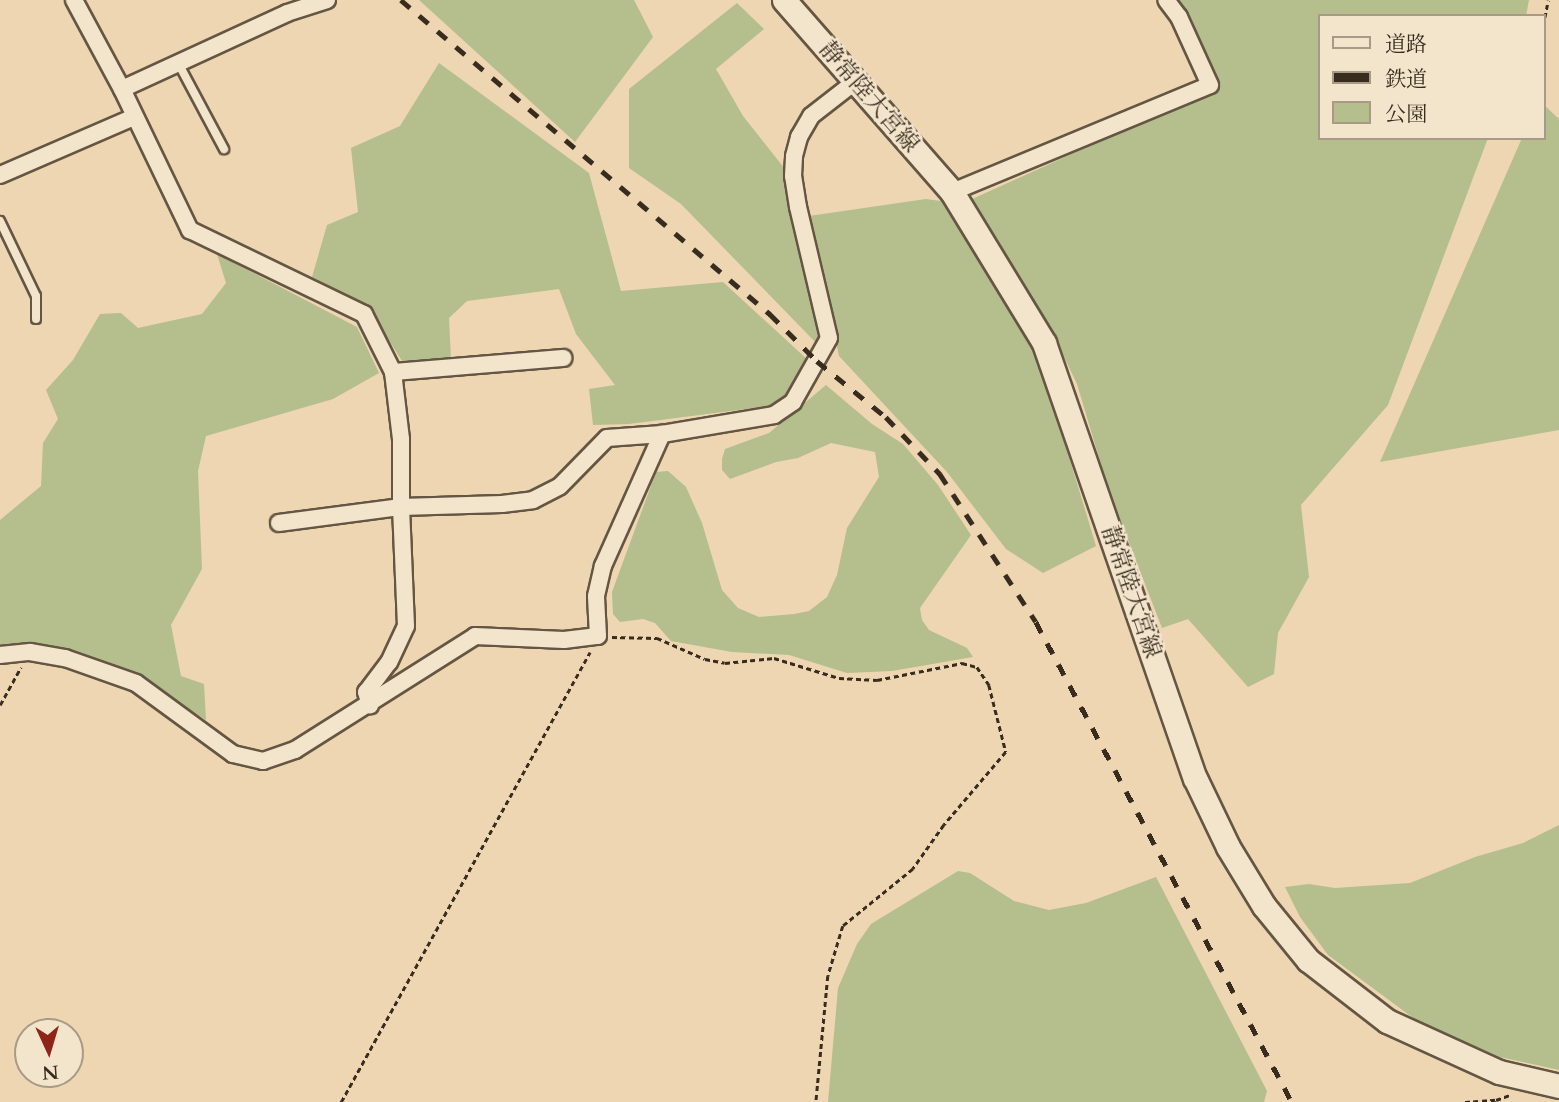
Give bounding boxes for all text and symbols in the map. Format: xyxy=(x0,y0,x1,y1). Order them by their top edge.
legend xyxy=(1318,14,1545,140)
text: 道路 xyxy=(1385,30,1427,59)
street label: 静常陸大宮線 xyxy=(813,36,925,158)
text: 鉄道 xyxy=(1385,65,1427,94)
text: 公園 xyxy=(1385,100,1427,129)
street label: 静常陸大宮線 xyxy=(1095,522,1167,662)
north arrow xyxy=(14,1018,84,1088)
text: N xyxy=(41,1058,59,1085)

